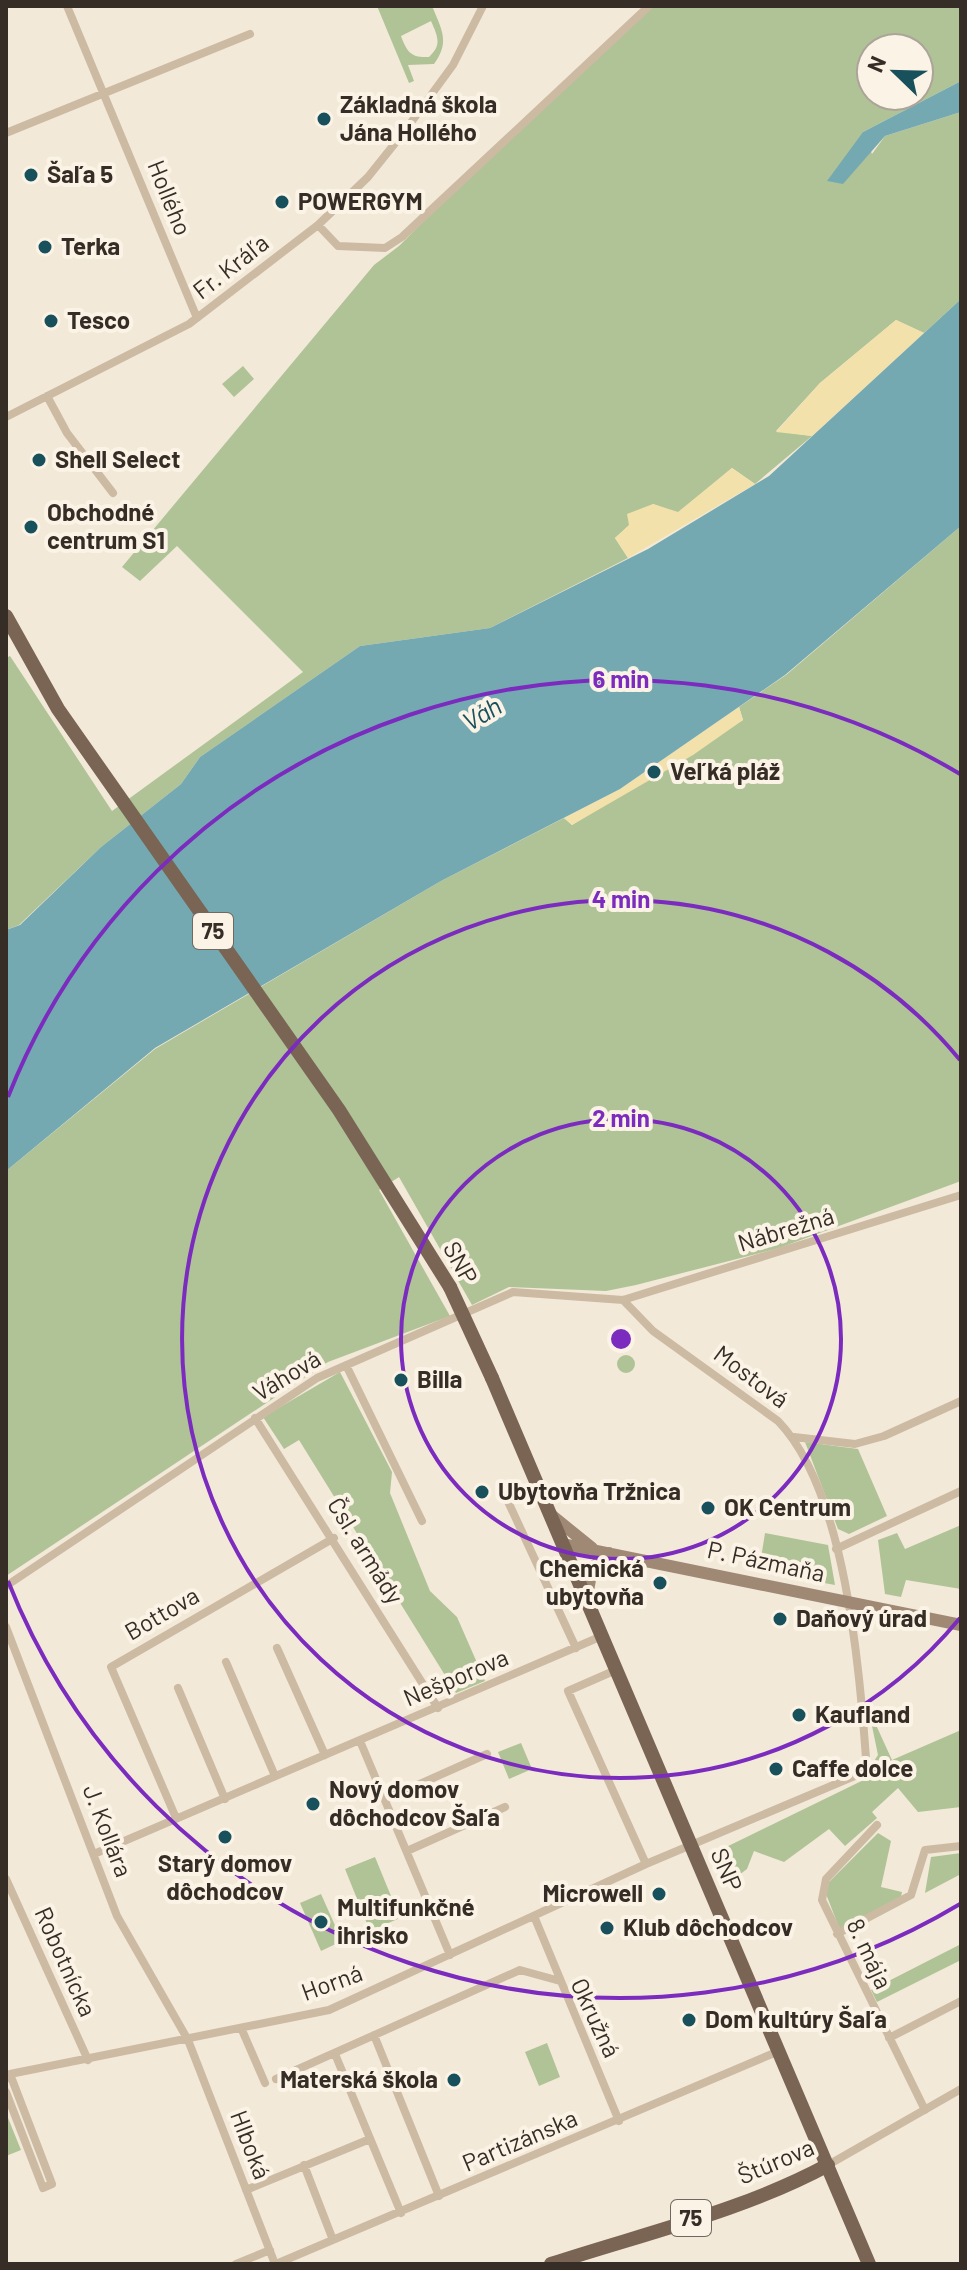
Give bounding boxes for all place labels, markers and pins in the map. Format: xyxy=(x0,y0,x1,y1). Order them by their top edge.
place label: Základná škola Jána Hollého xyxy=(340,89,497,146)
marker: Základná škola Jána Hollého xyxy=(315,110,333,128)
place label: Šaľa 5 xyxy=(47,159,113,188)
marker: Šaľa 5 xyxy=(22,166,40,184)
place label: POWERGYM xyxy=(298,186,423,215)
marker: POWERGYM xyxy=(273,193,291,211)
place label: Terka xyxy=(61,231,120,260)
marker: Terka xyxy=(36,238,54,256)
place label: Tesco xyxy=(67,305,130,334)
marker: Tesco xyxy=(42,312,60,330)
place label: Shell Select xyxy=(55,444,180,473)
marker: Shell Select xyxy=(30,451,48,469)
place label: Obchodné centrum S1 xyxy=(47,497,165,554)
marker: Obchodné centrum S1 xyxy=(22,518,40,536)
place label: Veľká pláž xyxy=(670,756,780,785)
marker: Veľká pláž xyxy=(645,763,663,781)
centre of rings xyxy=(607,1325,635,1353)
place label: Billa xyxy=(417,1364,462,1393)
marker: Billa xyxy=(392,1371,410,1389)
place label: Ubytovňa Tržnica xyxy=(498,1476,681,1505)
marker: Ubytovňa Tržnica xyxy=(473,1483,491,1501)
place label: OK Centrum xyxy=(724,1492,851,1521)
marker: OK Centrum xyxy=(699,1499,717,1517)
place label: Chemická ubytovňa xyxy=(539,1553,644,1610)
marker: Chemická ubytovňa xyxy=(651,1574,669,1592)
place label: Daňový úrad xyxy=(796,1603,927,1632)
marker: Daňový úrad xyxy=(771,1610,789,1628)
place label: Kaufland xyxy=(815,1699,910,1728)
marker: Kaufland xyxy=(790,1706,808,1724)
place label: Caffe dolce xyxy=(792,1753,913,1782)
marker: Caffe dolce xyxy=(767,1760,785,1778)
place label: Nový domov dôchodcov Šaľa xyxy=(329,1774,500,1831)
marker: Nový domov dôchodcov Šaľa xyxy=(304,1795,322,1813)
marker: Starý domov dôchodcov xyxy=(216,1828,234,1846)
place label: Starý domov dôchodcov xyxy=(158,1848,292,1905)
place label: Microwell xyxy=(542,1878,643,1907)
marker: Microwell xyxy=(650,1885,668,1903)
place label: Multifunkčné ihrisko xyxy=(337,1892,475,1949)
place label: Klub dôchodcov xyxy=(623,1912,793,1941)
marker: Multifunkčné ihrisko xyxy=(312,1913,330,1931)
marker: Klub dôchodcov xyxy=(598,1919,616,1937)
place label: Dom kultúry Šaľa xyxy=(705,2004,887,2033)
marker: Dom kultúry Šaľa xyxy=(680,2011,698,2029)
place label: Materská škola xyxy=(280,2064,438,2093)
marker: Materská škola xyxy=(445,2071,463,2089)

